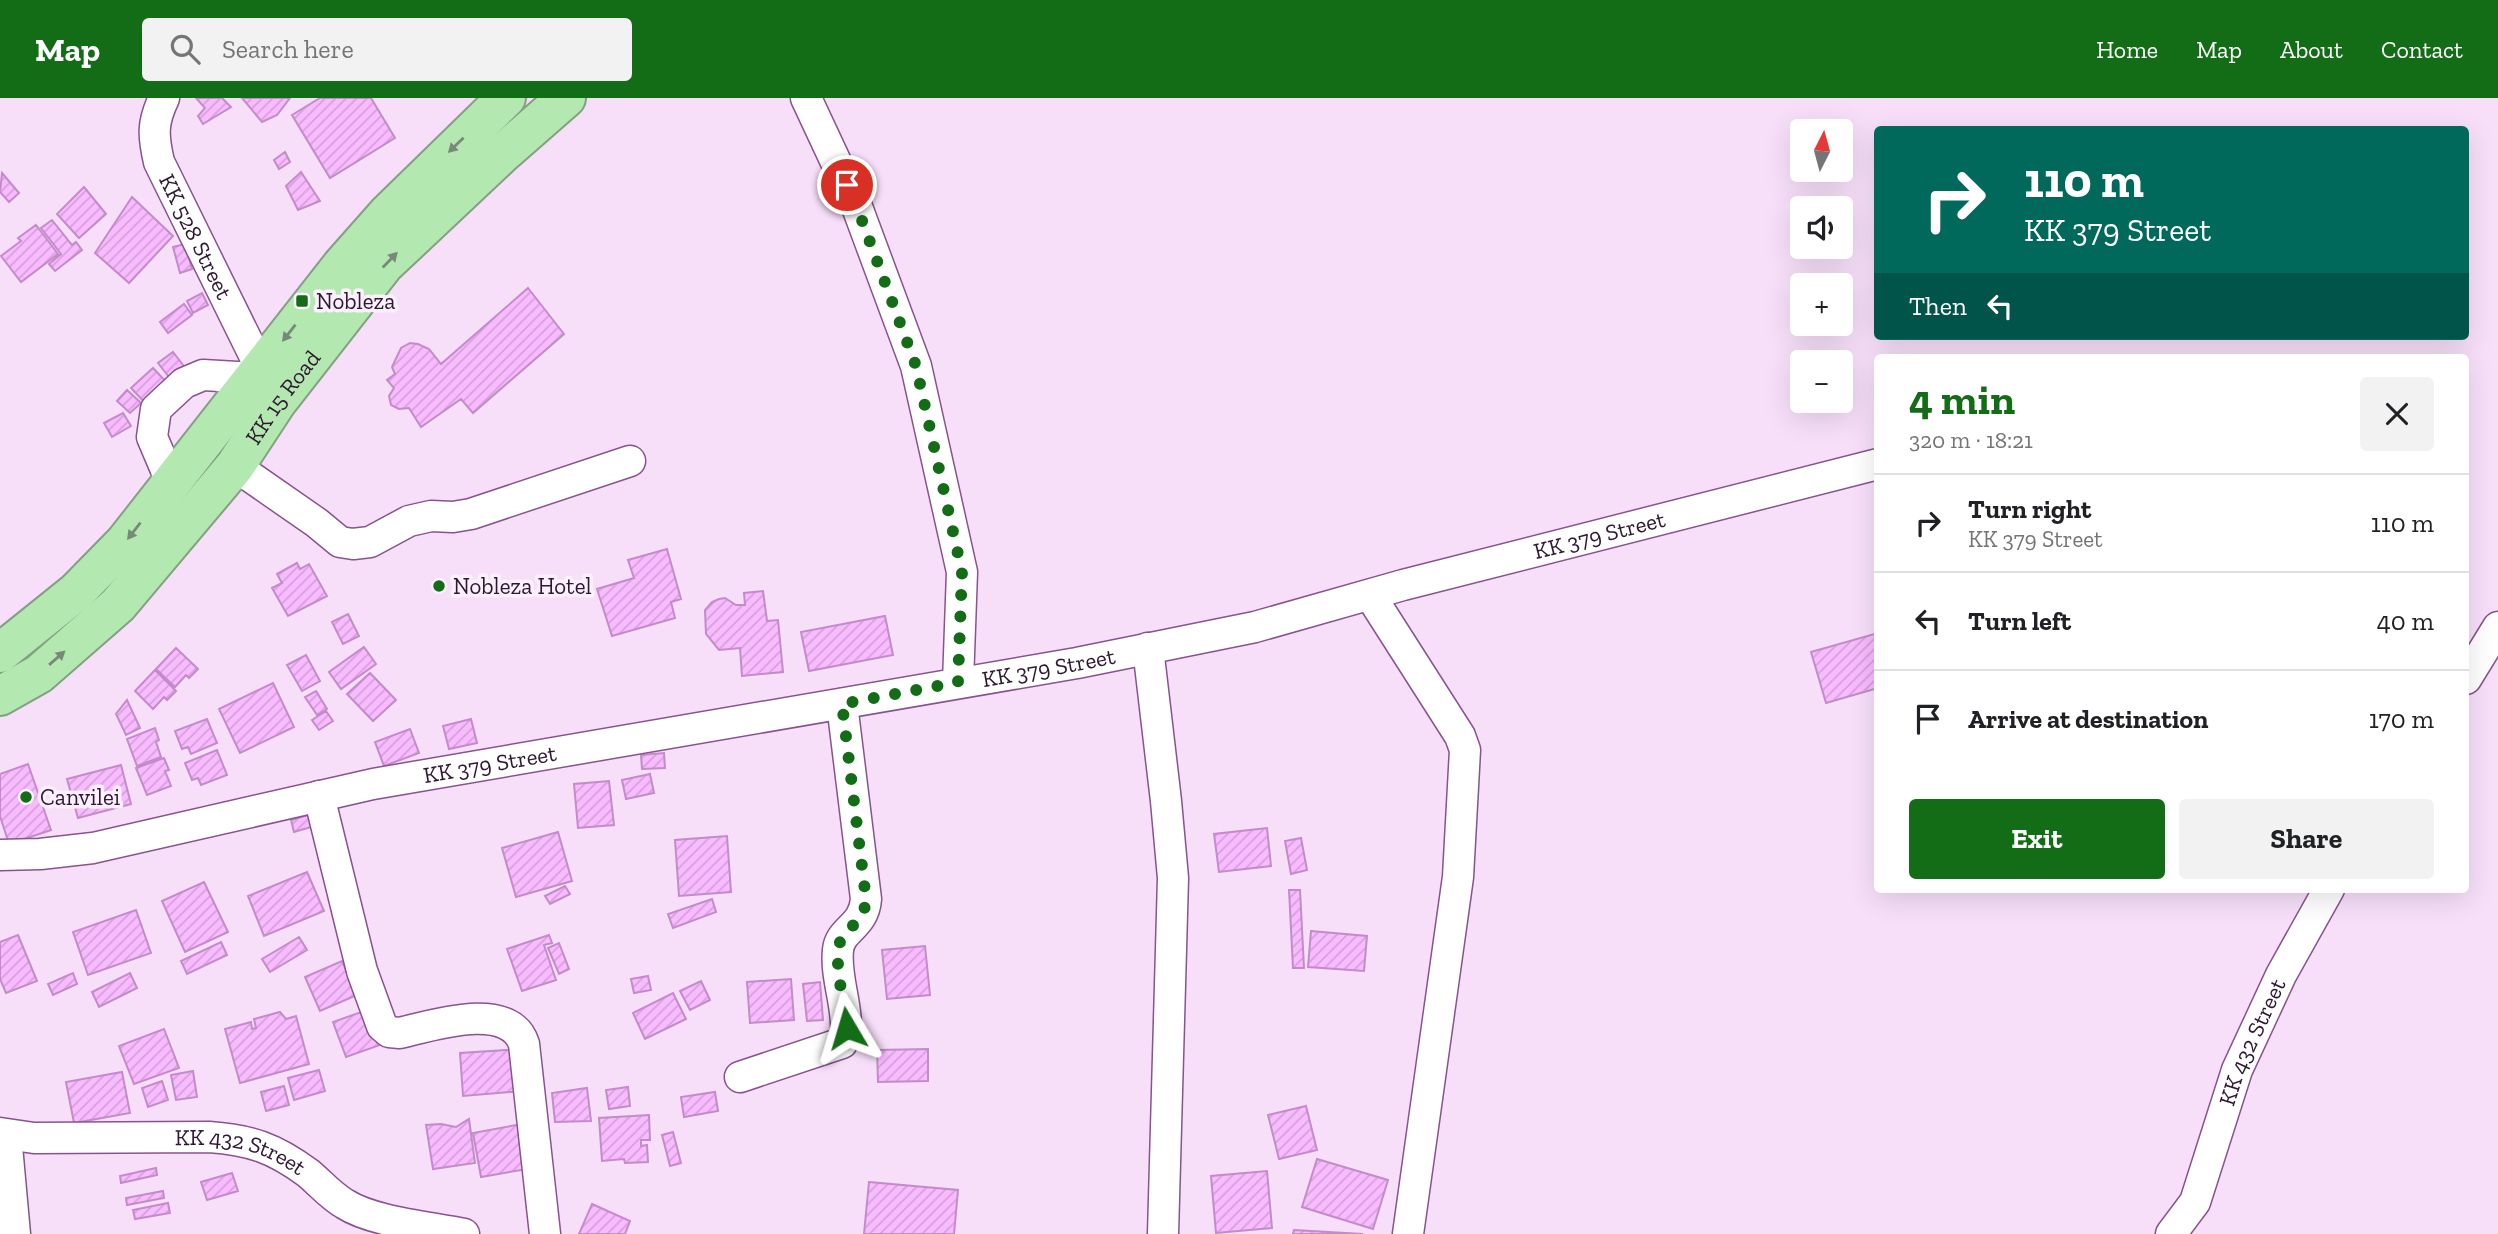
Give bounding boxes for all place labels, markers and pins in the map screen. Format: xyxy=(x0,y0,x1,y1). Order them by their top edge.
pin xyxy=(817,155,877,215)
place label: Nobleza xyxy=(316,287,395,315)
marker: Nobleza xyxy=(294,293,310,309)
place label: Nobleza Hotel xyxy=(453,572,592,600)
marker: Nobleza Hotel xyxy=(431,578,447,594)
place label: Canvilei xyxy=(40,783,120,811)
marker: Canvilei xyxy=(18,789,34,805)

